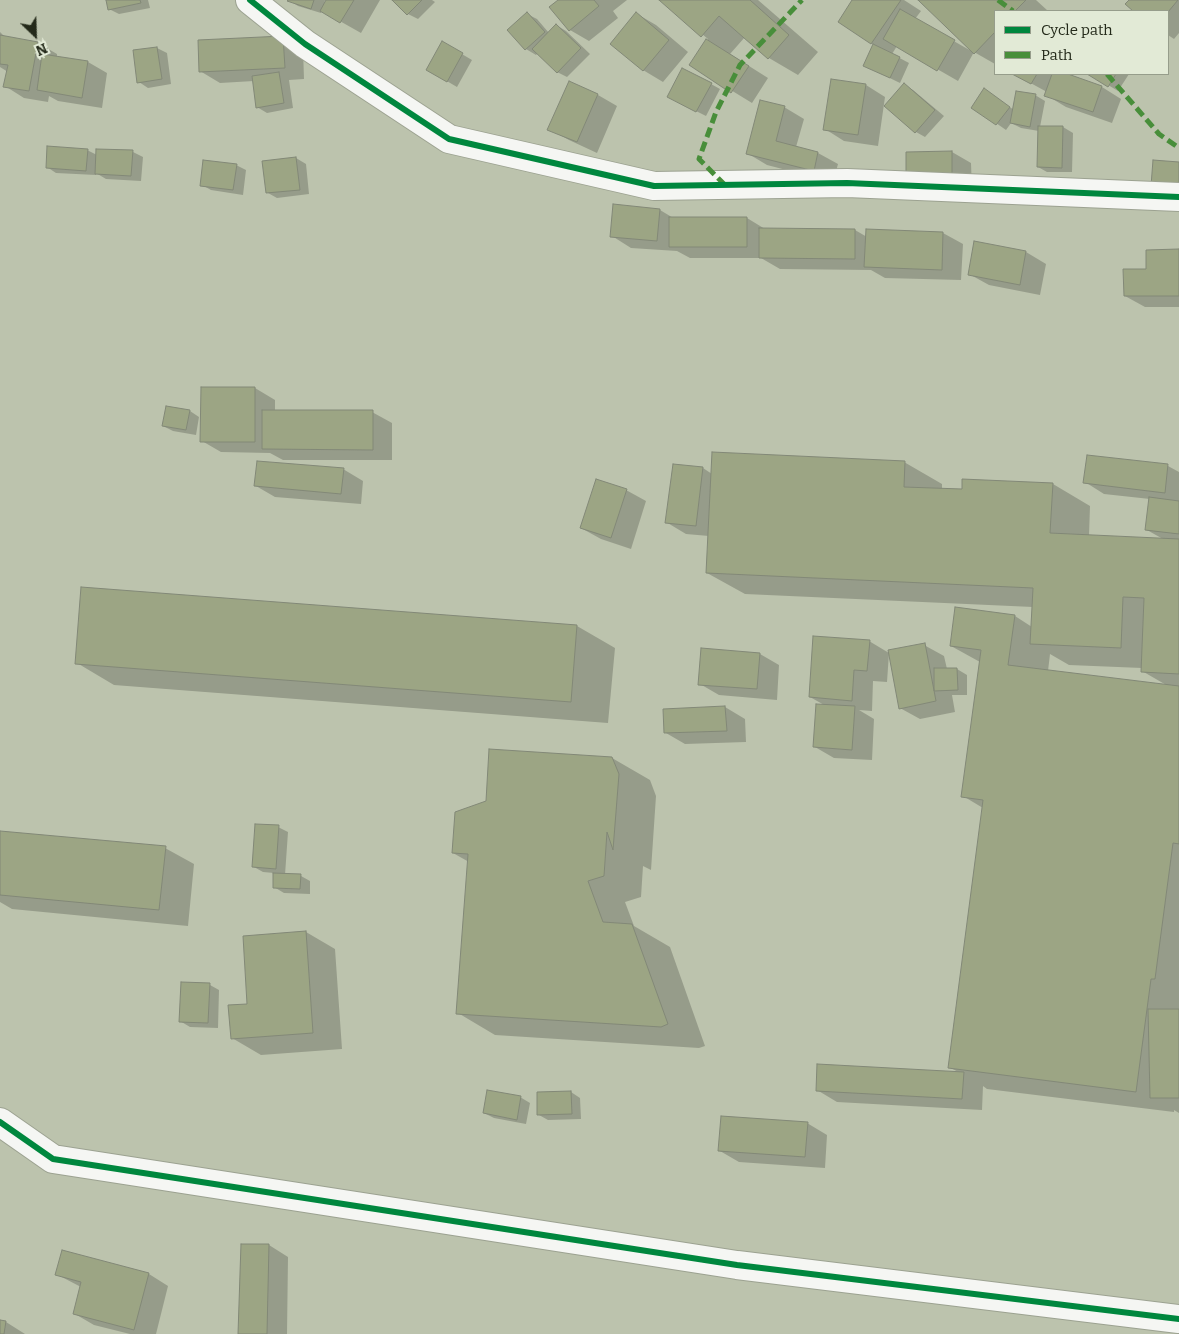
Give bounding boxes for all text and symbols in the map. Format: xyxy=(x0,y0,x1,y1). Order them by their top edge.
north arrow xyxy=(10,10,60,60)
legend xyxy=(994,10,1169,75)
text: Cycle path xyxy=(1041,21,1113,39)
text: N xyxy=(33,39,50,59)
text: Path xyxy=(1041,46,1072,64)

